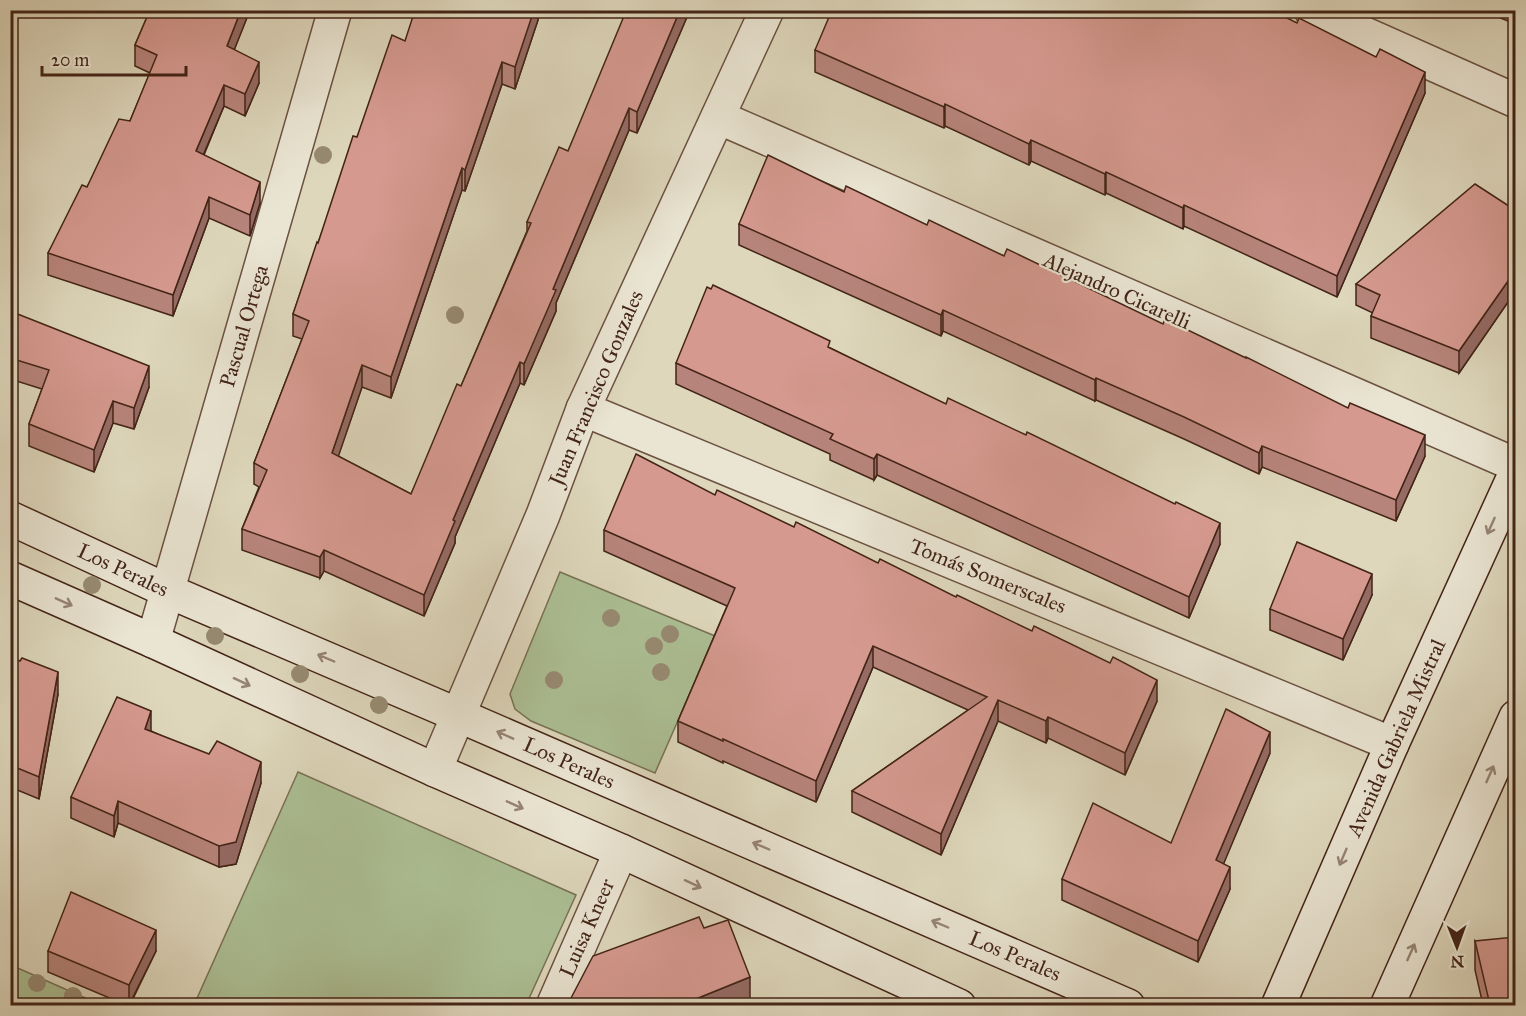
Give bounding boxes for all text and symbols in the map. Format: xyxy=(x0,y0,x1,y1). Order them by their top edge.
scale bar xyxy=(42,39,186,77)
text: 20 m xyxy=(51,49,89,71)
street label: Alejandro Cicarelli xyxy=(1038,246,1195,335)
street label: Pascual Ortega xyxy=(214,262,274,390)
street label: Juan Francisco Gonzales xyxy=(542,286,649,491)
one-way arrow xyxy=(1485,516,1497,534)
street label: Tomás Somerscales xyxy=(906,533,1070,619)
street label: Los Perales xyxy=(73,538,173,602)
one-way arrow xyxy=(55,597,73,608)
street label: Avenida Gabriela Mistral xyxy=(1340,635,1451,842)
one-way arrow xyxy=(317,652,335,663)
one-way arrow xyxy=(232,676,250,688)
one-way arrow xyxy=(496,729,514,741)
street label: Los Perales xyxy=(519,731,619,795)
one-way arrow xyxy=(1485,765,1496,783)
one-way arrow xyxy=(506,800,524,811)
one-way arrow xyxy=(752,840,770,852)
one-way arrow xyxy=(1337,847,1348,866)
street label: Luisa Kneer xyxy=(554,875,620,981)
one-way arrow xyxy=(684,879,702,891)
north arrow xyxy=(1427,917,1487,977)
one-way arrow xyxy=(931,918,949,929)
street label: Los Perales xyxy=(965,925,1065,987)
one-way arrow xyxy=(1406,943,1417,962)
text: N xyxy=(1450,952,1464,971)

